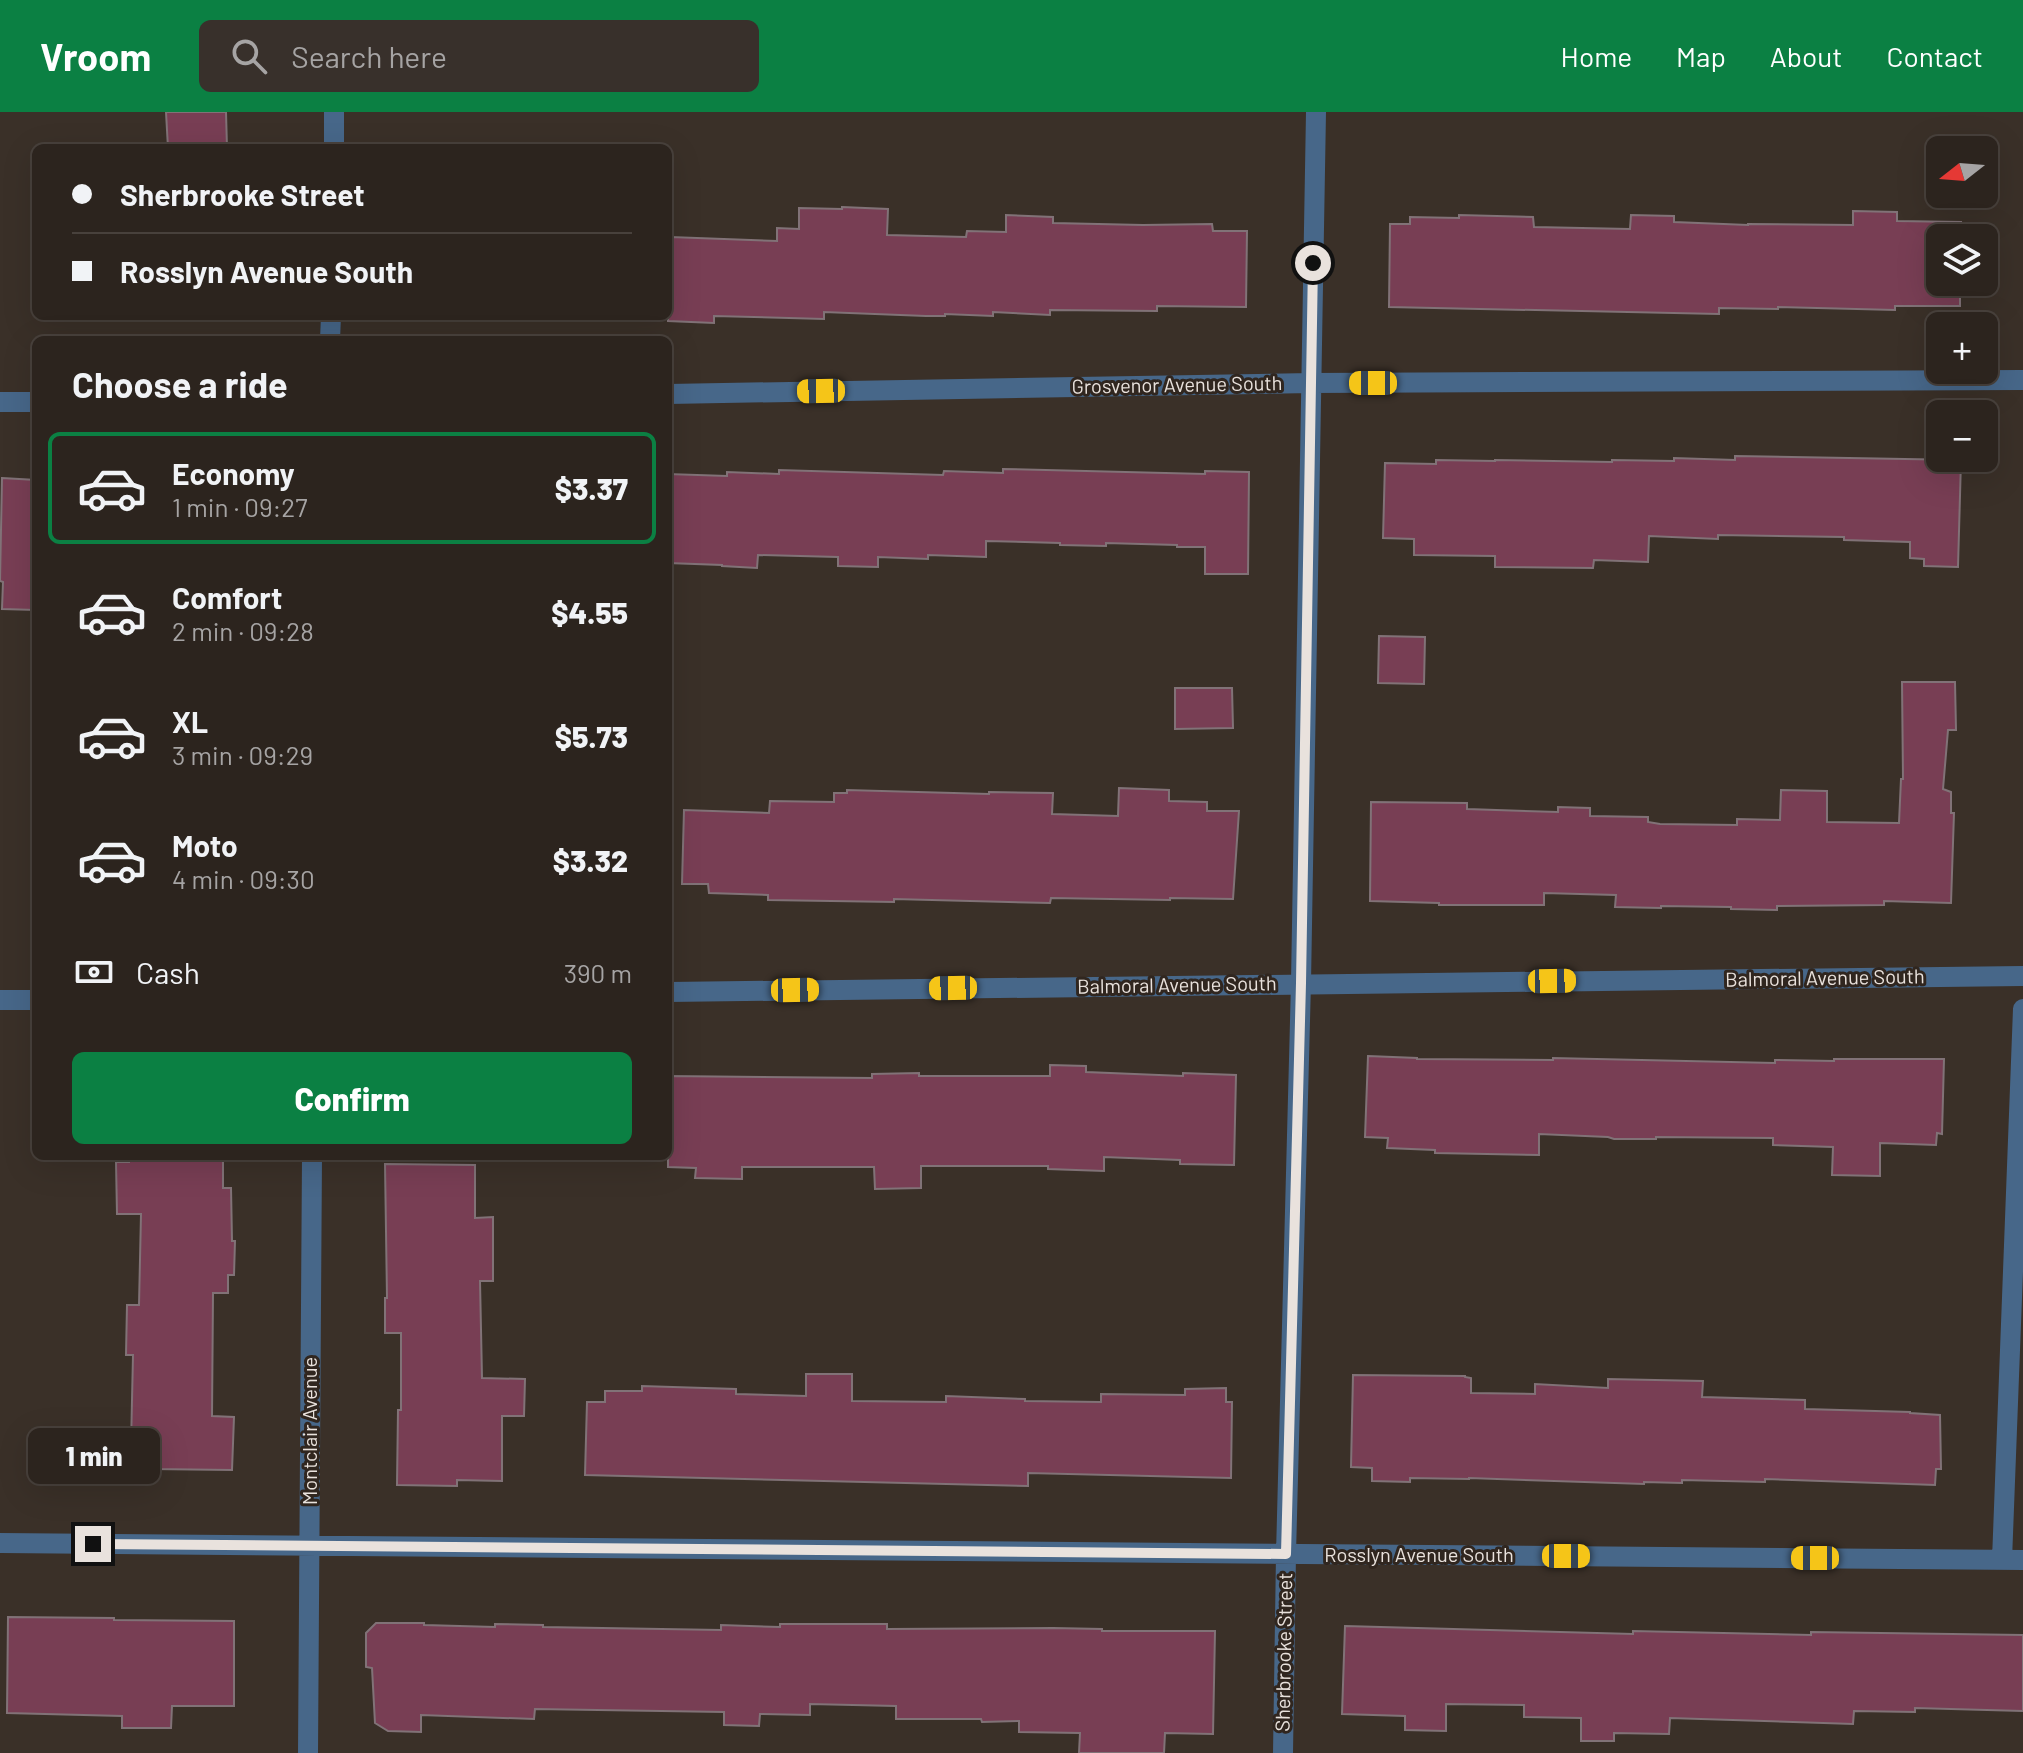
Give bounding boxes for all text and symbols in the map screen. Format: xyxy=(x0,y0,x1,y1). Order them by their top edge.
search box xyxy=(199,20,759,92)
text: Vroom xyxy=(40,33,151,79)
icon: search xyxy=(227,34,271,78)
text: Search here xyxy=(291,38,447,74)
text: Home xyxy=(1561,39,1632,73)
text: Map xyxy=(1676,39,1726,73)
text: About xyxy=(1770,39,1842,73)
text: Contact xyxy=(1886,39,1983,73)
north arrow xyxy=(1926,136,1998,208)
map controls xyxy=(1926,136,1998,472)
text: Sherbrooke Street xyxy=(120,176,365,212)
button: layers xyxy=(1926,224,1998,296)
route start xyxy=(1295,245,1331,281)
text: Rosslyn Avenue South xyxy=(120,253,413,289)
button: + xyxy=(1926,312,1998,384)
text: Choose a ride xyxy=(72,362,288,405)
street label: Grosvenor Avenue South xyxy=(1071,370,1283,398)
car xyxy=(1349,371,1397,395)
car xyxy=(797,379,845,403)
button: − xyxy=(1926,400,1998,472)
icon: car xyxy=(76,452,148,524)
text: Economy xyxy=(172,455,295,491)
text: $3.37 xyxy=(555,470,628,506)
text: 1 min · 09:27 xyxy=(172,491,308,522)
icon: car xyxy=(76,576,148,648)
text: Comfort xyxy=(172,579,282,615)
text: $4.55 xyxy=(551,594,628,630)
text: 2 min · 09:28 xyxy=(172,615,314,646)
icon: car xyxy=(76,700,148,772)
text: XL xyxy=(172,703,208,739)
text: $5.73 xyxy=(555,718,628,754)
text: 3 min · 09:29 xyxy=(172,739,313,770)
icon: car xyxy=(76,824,148,896)
text: Moto xyxy=(172,827,238,863)
text: $3.32 xyxy=(553,842,628,878)
text: 4 min · 09:30 xyxy=(172,863,315,894)
icon: cash xyxy=(72,950,116,994)
text: Cash xyxy=(136,954,200,990)
text: 390 m xyxy=(564,957,632,988)
street label: Balmoral Avenue South xyxy=(1725,963,1925,991)
car xyxy=(1528,969,1576,993)
street label: Balmoral Avenue South xyxy=(1077,970,1277,998)
car xyxy=(929,976,977,1000)
car xyxy=(771,978,819,1002)
button: Confirm xyxy=(72,1052,632,1144)
street label: Montclair Avenue xyxy=(297,1357,321,1505)
callout: 1 min xyxy=(27,1428,159,1484)
text: 1 min xyxy=(65,1440,123,1471)
route end xyxy=(75,1526,111,1562)
street label: Rosslyn Avenue South xyxy=(1324,1542,1514,1566)
car xyxy=(1542,1544,1590,1568)
car xyxy=(1791,1546,1839,1570)
street label: Sherbrooke Street xyxy=(1270,1572,1296,1732)

